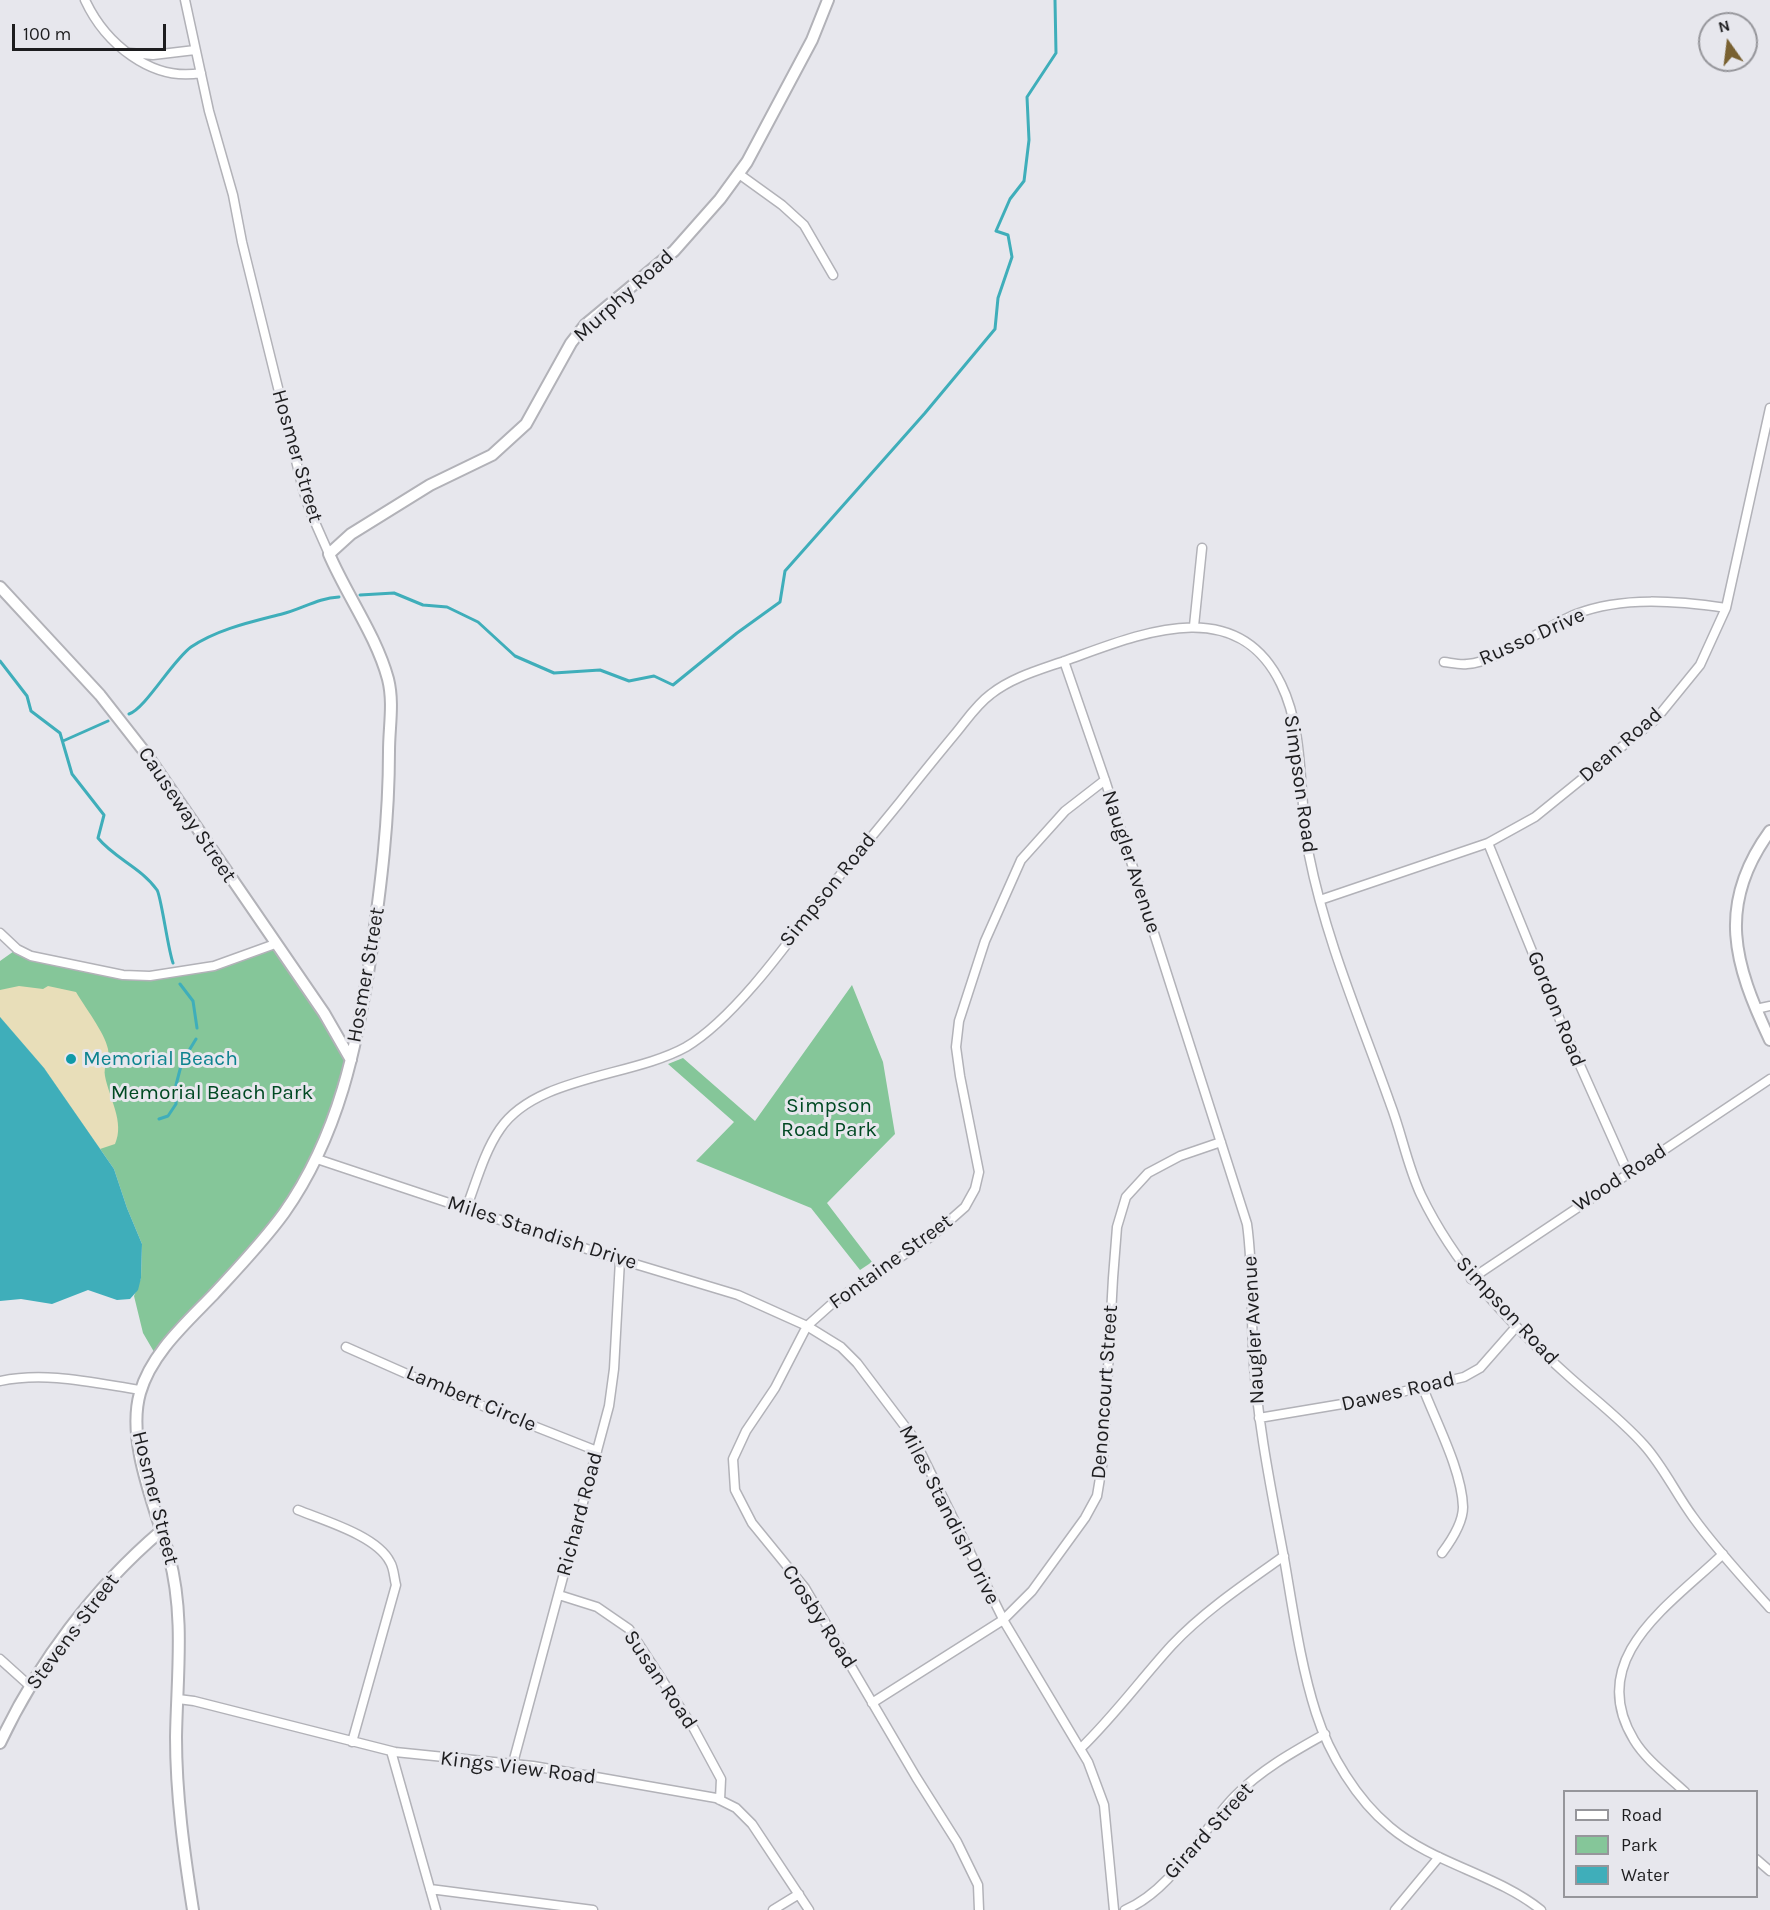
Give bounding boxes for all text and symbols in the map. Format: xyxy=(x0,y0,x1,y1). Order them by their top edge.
scale bar xyxy=(15,12,170,50)
north arrow xyxy=(1698,12,1758,72)
text: N xyxy=(1716,15,1732,37)
text: 100 m xyxy=(23,23,71,45)
street label: Murphy Road xyxy=(569,244,679,348)
street label: Hosmer Street xyxy=(266,387,328,525)
street label: Russo Drive xyxy=(1475,602,1589,672)
street label: Dean Road xyxy=(1574,702,1668,788)
street label: Simpson Road xyxy=(1278,713,1322,855)
street label: Causeway Street xyxy=(132,742,242,888)
street label: Naugler Avenue xyxy=(1096,787,1166,937)
street label: Simpson Road xyxy=(774,828,882,952)
street label: Hosmer Street xyxy=(342,905,390,1045)
street label: Gordon Road xyxy=(1521,947,1591,1071)
place label: Memorial Beach xyxy=(83,1046,238,1072)
marker: Memorial Beach xyxy=(64,1052,78,1066)
park label: Memorial Beach Park xyxy=(111,1080,313,1106)
park label: Simpson Road Park xyxy=(781,1093,877,1143)
street label: Wood Road xyxy=(1568,1138,1672,1218)
street label: Miles Standish Drive xyxy=(444,1190,640,1276)
street label: Fontaine Street xyxy=(824,1209,958,1315)
street label: Simpson Road xyxy=(1450,1251,1564,1371)
street label: Naugler Avenue xyxy=(1238,1255,1270,1405)
street label: Denoncourt Street xyxy=(1086,1304,1124,1480)
street label: Lambert Circle xyxy=(402,1360,540,1438)
street label: Dawes Road xyxy=(1339,1367,1457,1417)
street label: Miles Standish Drive xyxy=(893,1421,1005,1609)
street label: Hosmer Street xyxy=(126,1428,184,1568)
street label: Richard Road xyxy=(551,1449,609,1579)
street label: Crosby Road xyxy=(776,1560,862,1674)
street label: Stevens Street xyxy=(21,1569,125,1695)
street label: Susan Road xyxy=(618,1626,702,1734)
street label: Kings View Road xyxy=(439,1746,597,1790)
street label: Girard Street xyxy=(1159,1777,1259,1885)
legend xyxy=(1563,1790,1758,1898)
text: Road xyxy=(1621,1804,1662,1826)
text: Park xyxy=(1621,1834,1658,1856)
text: Water xyxy=(1621,1864,1669,1886)

